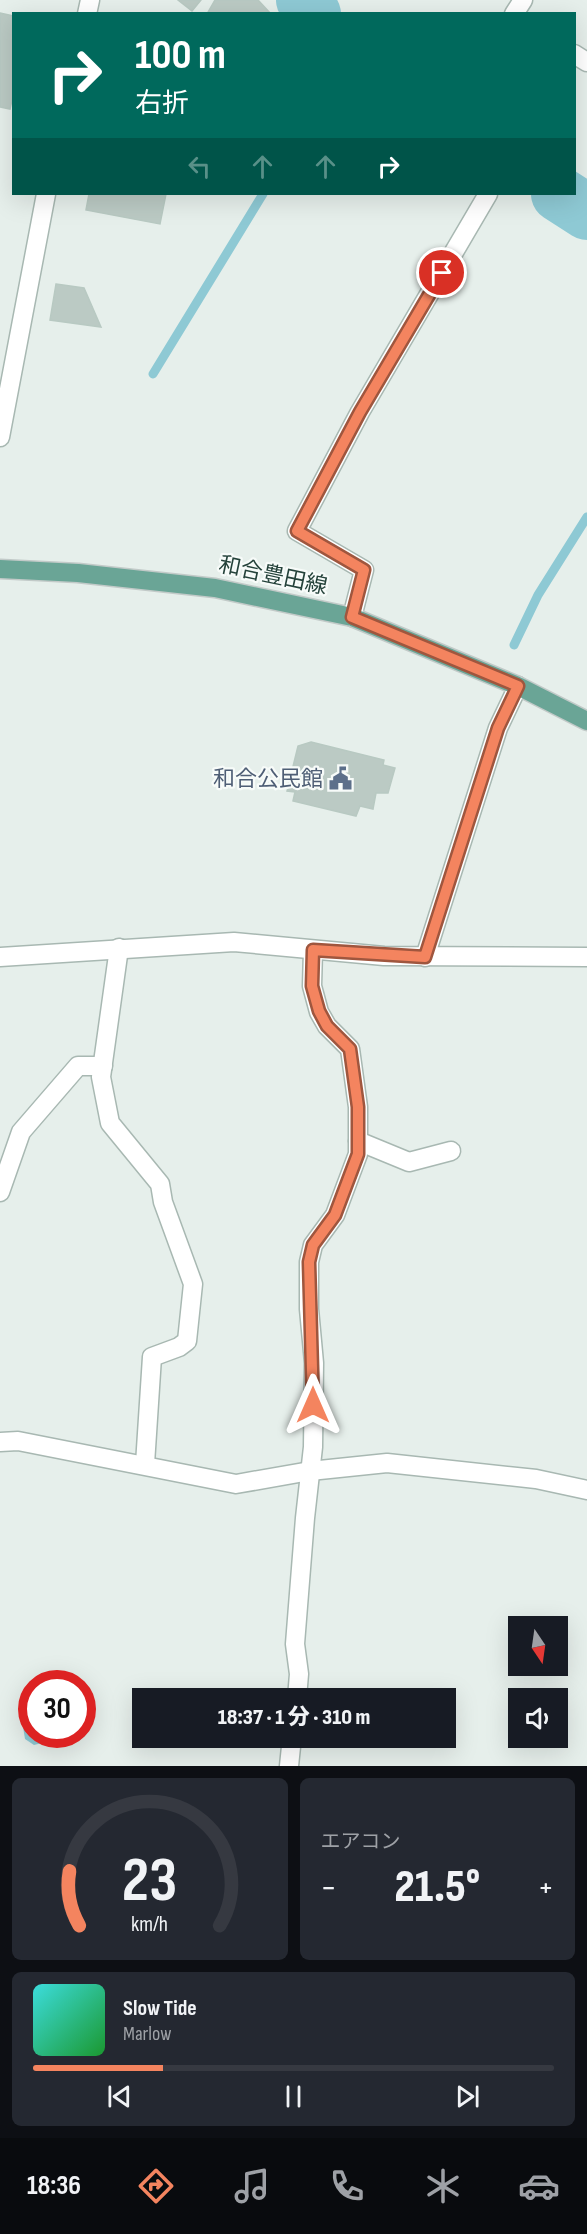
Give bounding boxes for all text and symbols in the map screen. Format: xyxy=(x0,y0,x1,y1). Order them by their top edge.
text: 100 m xyxy=(135,30,226,81)
icon: right xyxy=(36,36,114,114)
text: 右折 xyxy=(135,88,189,120)
icon: left xyxy=(183,150,216,183)
icon: ahead xyxy=(246,150,279,183)
icon: ahead xyxy=(309,150,342,183)
icon: right xyxy=(372,150,405,183)
pin xyxy=(416,247,467,298)
icon: arrive xyxy=(425,256,458,289)
street label: 和合豊田線 xyxy=(216,551,330,601)
place label: 和合公民館 xyxy=(213,766,323,793)
public building icon: 和合公民館 xyxy=(328,766,354,792)
position arrow xyxy=(281,1373,345,1437)
north arrow xyxy=(508,1616,568,1676)
map controls xyxy=(508,1616,568,1748)
speed limit sign: 30 xyxy=(18,1670,96,1748)
button: sound xyxy=(508,1688,568,1748)
text: 18:37 · 1 分 · 310 m xyxy=(218,1704,370,1731)
text: エアコン xyxy=(321,1830,401,1854)
text: 23 xyxy=(122,1844,177,1919)
text: 21.5° xyxy=(394,1860,480,1915)
text: − xyxy=(321,1868,337,1908)
text: + xyxy=(538,1868,554,1908)
text: km/h xyxy=(131,1912,168,1937)
text: Slow Tide xyxy=(123,1995,197,2022)
text: Marlow xyxy=(123,2022,171,2046)
icon: previous xyxy=(103,2080,136,2113)
icon: pause xyxy=(277,2080,310,2113)
icon: next xyxy=(451,2080,484,2113)
icon: directions xyxy=(135,2165,177,2207)
icon: music xyxy=(231,2165,273,2207)
icon: phone xyxy=(326,2165,368,2207)
icon: climate xyxy=(422,2165,464,2207)
icon: car xyxy=(518,2165,560,2207)
text: 18:36 xyxy=(27,2170,81,2202)

